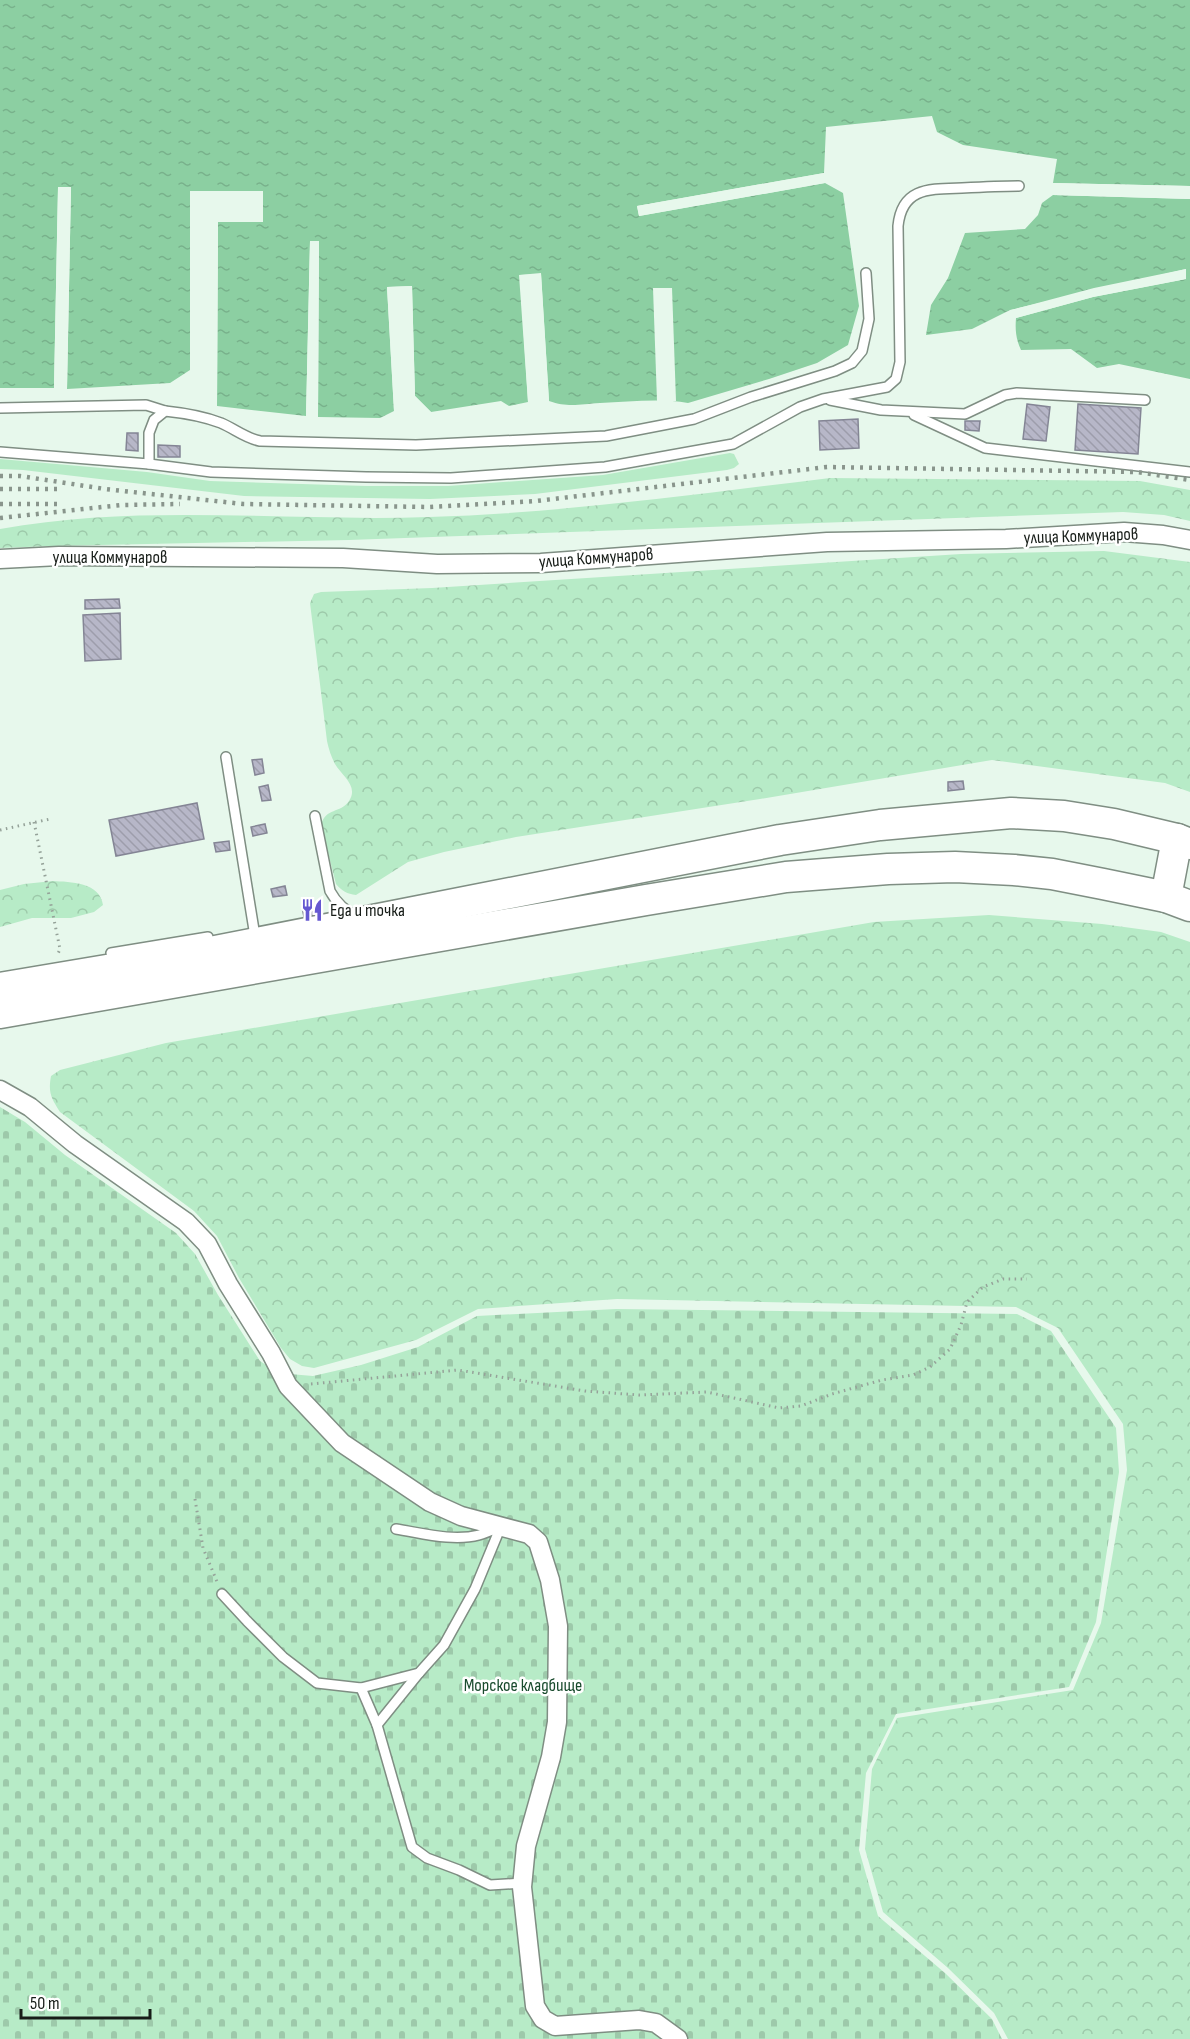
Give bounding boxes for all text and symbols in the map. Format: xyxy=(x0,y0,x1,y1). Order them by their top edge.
street label: улица Коммунаров xyxy=(1023,524,1139,548)
street label: улица Коммунаров xyxy=(538,544,654,572)
street label: улица Коммунаров xyxy=(53,547,167,568)
restaurant icon: Еда и точка xyxy=(299,897,325,923)
place label: Еда и точка xyxy=(330,900,405,921)
park label: Морское кладбище xyxy=(464,1675,582,1696)
scale bar xyxy=(21,1982,150,2020)
text: 50 m xyxy=(30,1993,60,2014)

